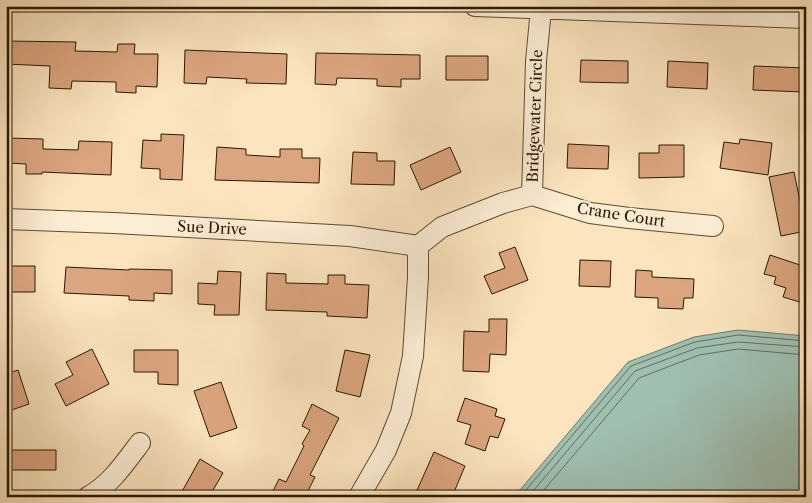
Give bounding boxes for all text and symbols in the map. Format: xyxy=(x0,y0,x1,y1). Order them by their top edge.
street label: Bridgewater Circle xyxy=(523,49,546,183)
street label: Crane Court xyxy=(576,198,667,231)
street label: Sue Drive xyxy=(177,216,247,239)

